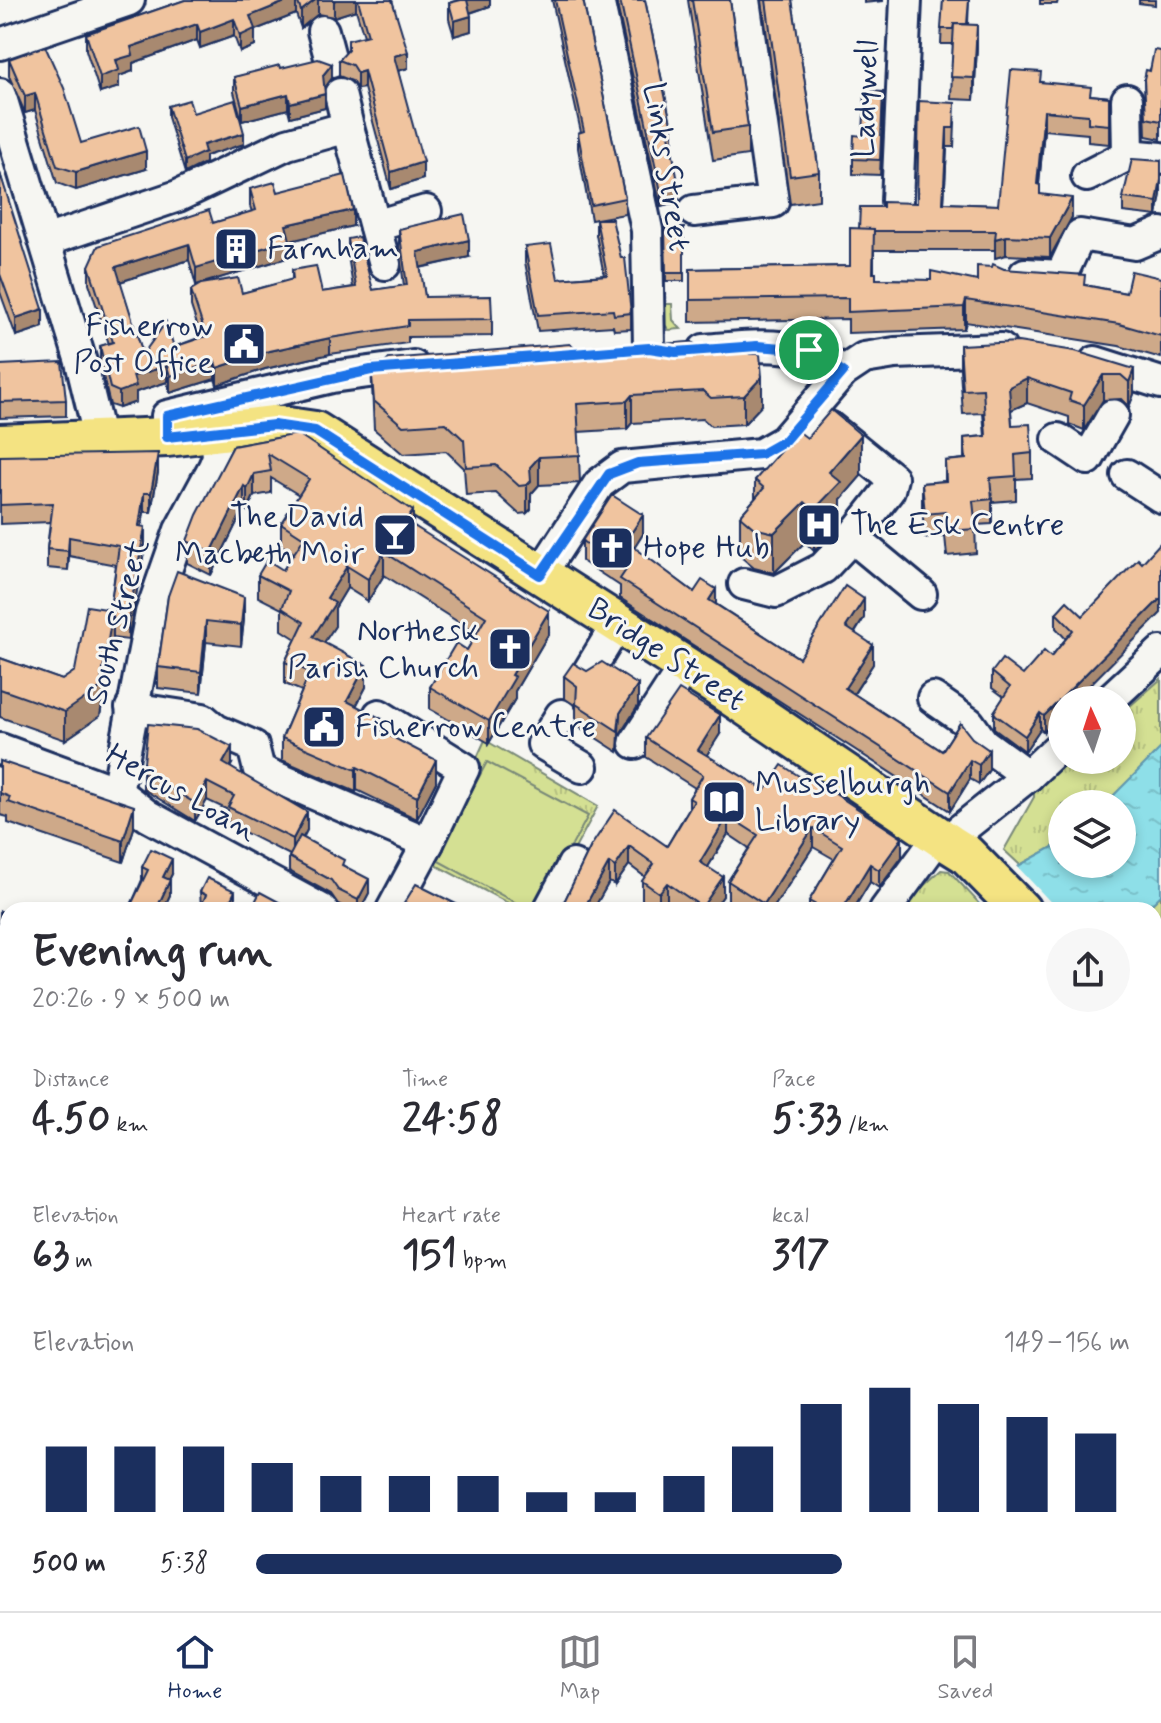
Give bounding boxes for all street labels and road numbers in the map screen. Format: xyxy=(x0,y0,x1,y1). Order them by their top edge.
street label: Ladywell xyxy=(843,39,889,159)
street label: Links Street xyxy=(632,80,700,254)
street label: South Street xyxy=(76,534,160,709)
street label: Bridge Street xyxy=(579,588,753,722)
street label: Hercus Loan xyxy=(98,734,264,852)

